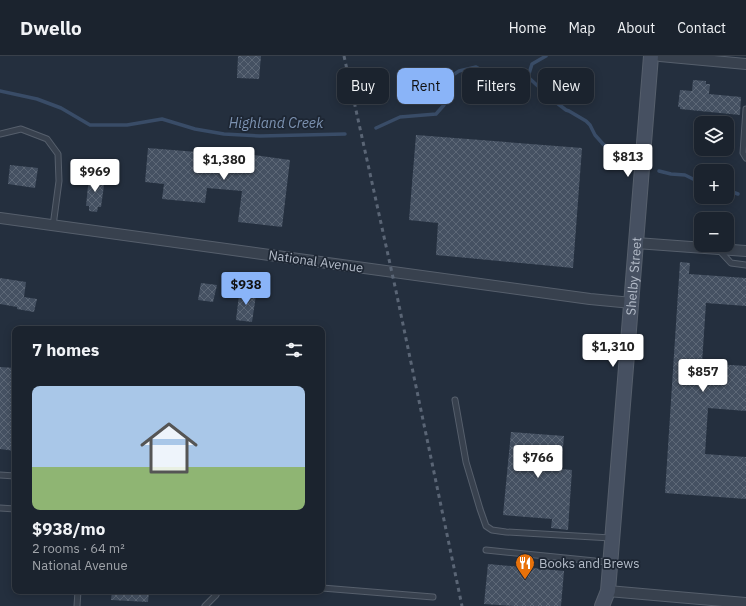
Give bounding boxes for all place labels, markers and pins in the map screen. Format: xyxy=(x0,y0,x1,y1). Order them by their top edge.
pin: $813 xyxy=(604,144,652,178)
pin: $1,380 xyxy=(191,147,257,181)
pin: $969 xyxy=(71,159,119,193)
pin: $938 xyxy=(222,272,270,306)
pin: $1,310 xyxy=(580,334,646,368)
pin: $857 xyxy=(679,359,727,393)
pin: $766 xyxy=(514,445,562,479)
restaurant icon: Books and Brews xyxy=(514,552,536,580)
place label: Books and Brews xyxy=(539,555,640,572)

